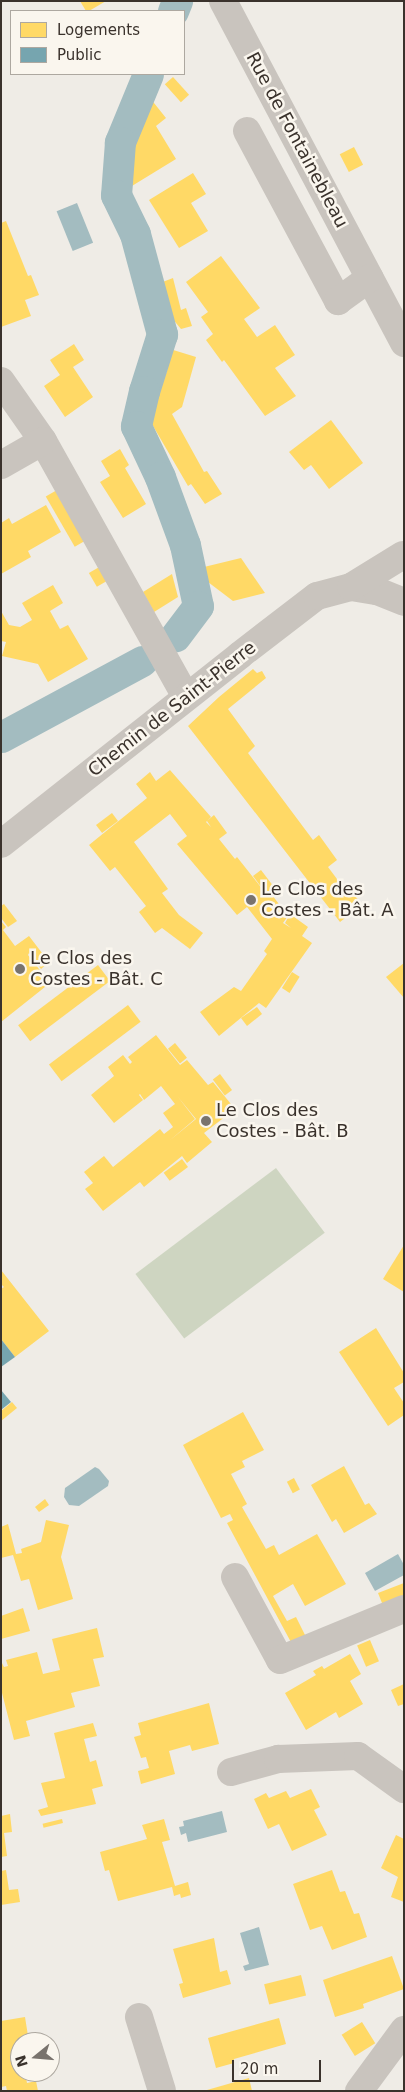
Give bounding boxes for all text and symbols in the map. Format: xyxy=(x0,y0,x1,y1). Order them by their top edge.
legend xyxy=(10,10,185,75)
text: Logements xyxy=(57,21,140,39)
text: Public xyxy=(57,46,101,64)
street label: Rue de Fontainebleau xyxy=(242,49,352,231)
street label: Chemin de Saint-Pierre xyxy=(84,637,260,781)
place label: Le Clos des Costes - Bât. A xyxy=(261,879,394,922)
marker: Le Clos des Costes - Bât. A xyxy=(245,894,257,906)
place label: Le Clos des Costes - Bât. C xyxy=(30,948,163,991)
marker: Le Clos des Costes - Bât. C xyxy=(14,963,26,975)
place label: Le Clos des Costes - Bât. B xyxy=(216,1100,349,1142)
marker: Le Clos des Costes - Bât. B xyxy=(200,1115,212,1127)
north arrow xyxy=(10,2032,60,2082)
scale bar xyxy=(235,2050,324,2082)
text: N xyxy=(12,2053,31,2069)
text: 20 m xyxy=(240,2060,278,2078)

